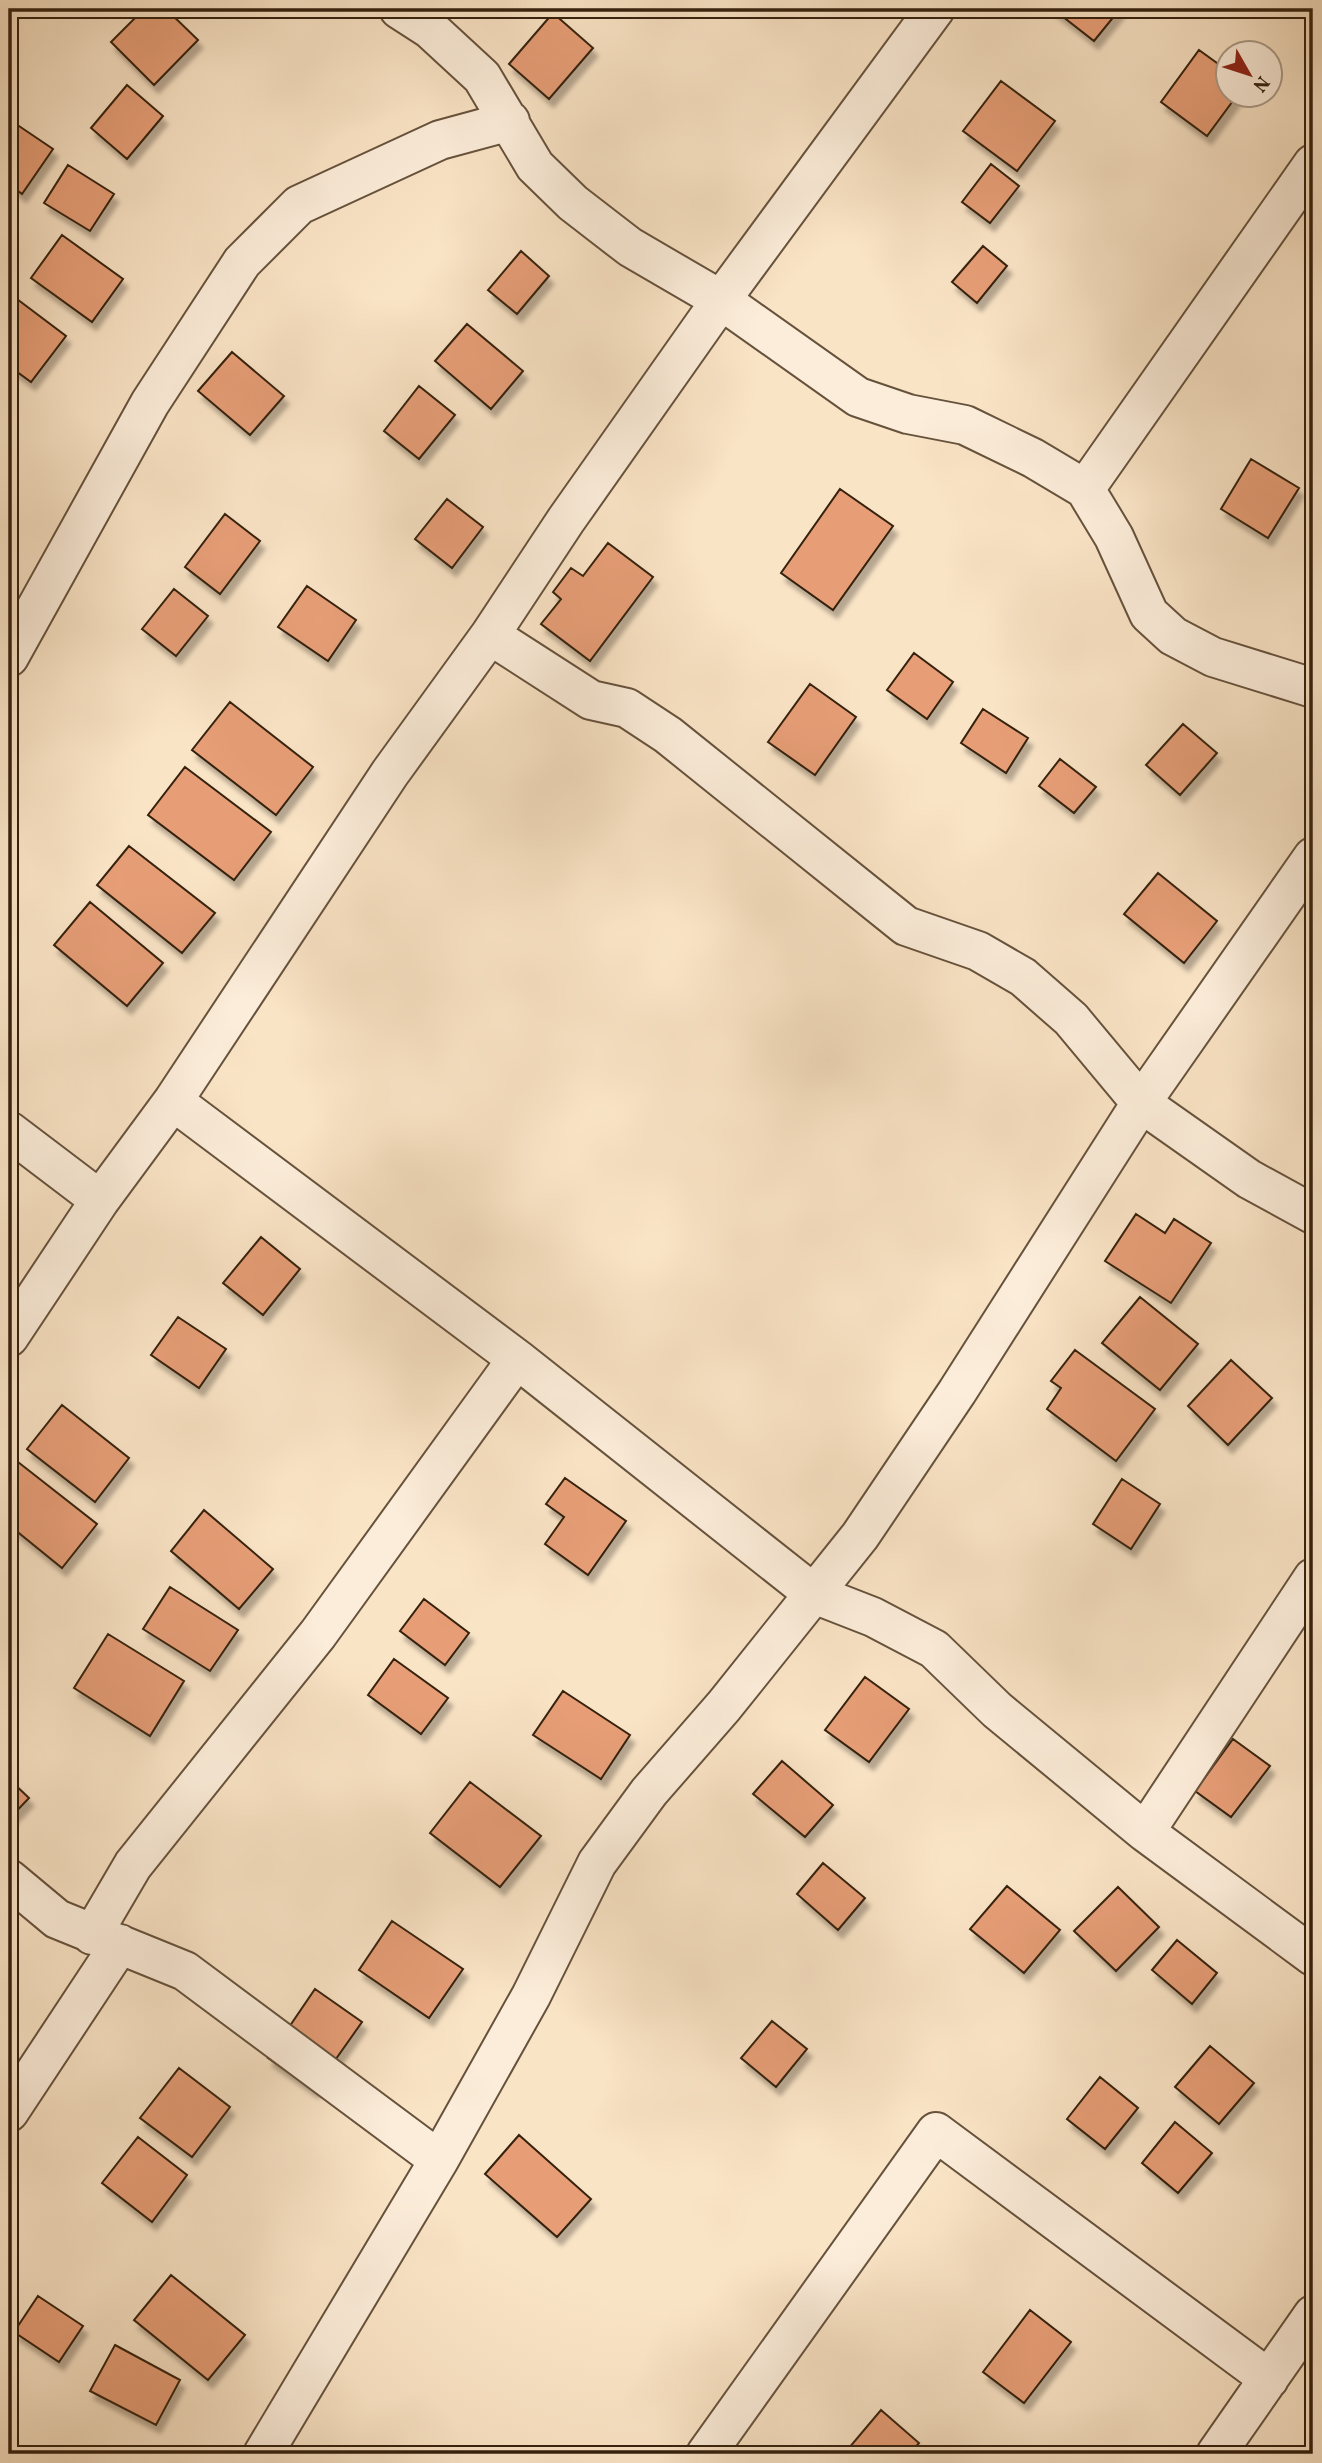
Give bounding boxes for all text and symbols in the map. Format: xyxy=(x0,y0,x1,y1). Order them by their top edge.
north arrow xyxy=(1214,38,1284,108)
text: N xyxy=(1246,70,1275,97)

